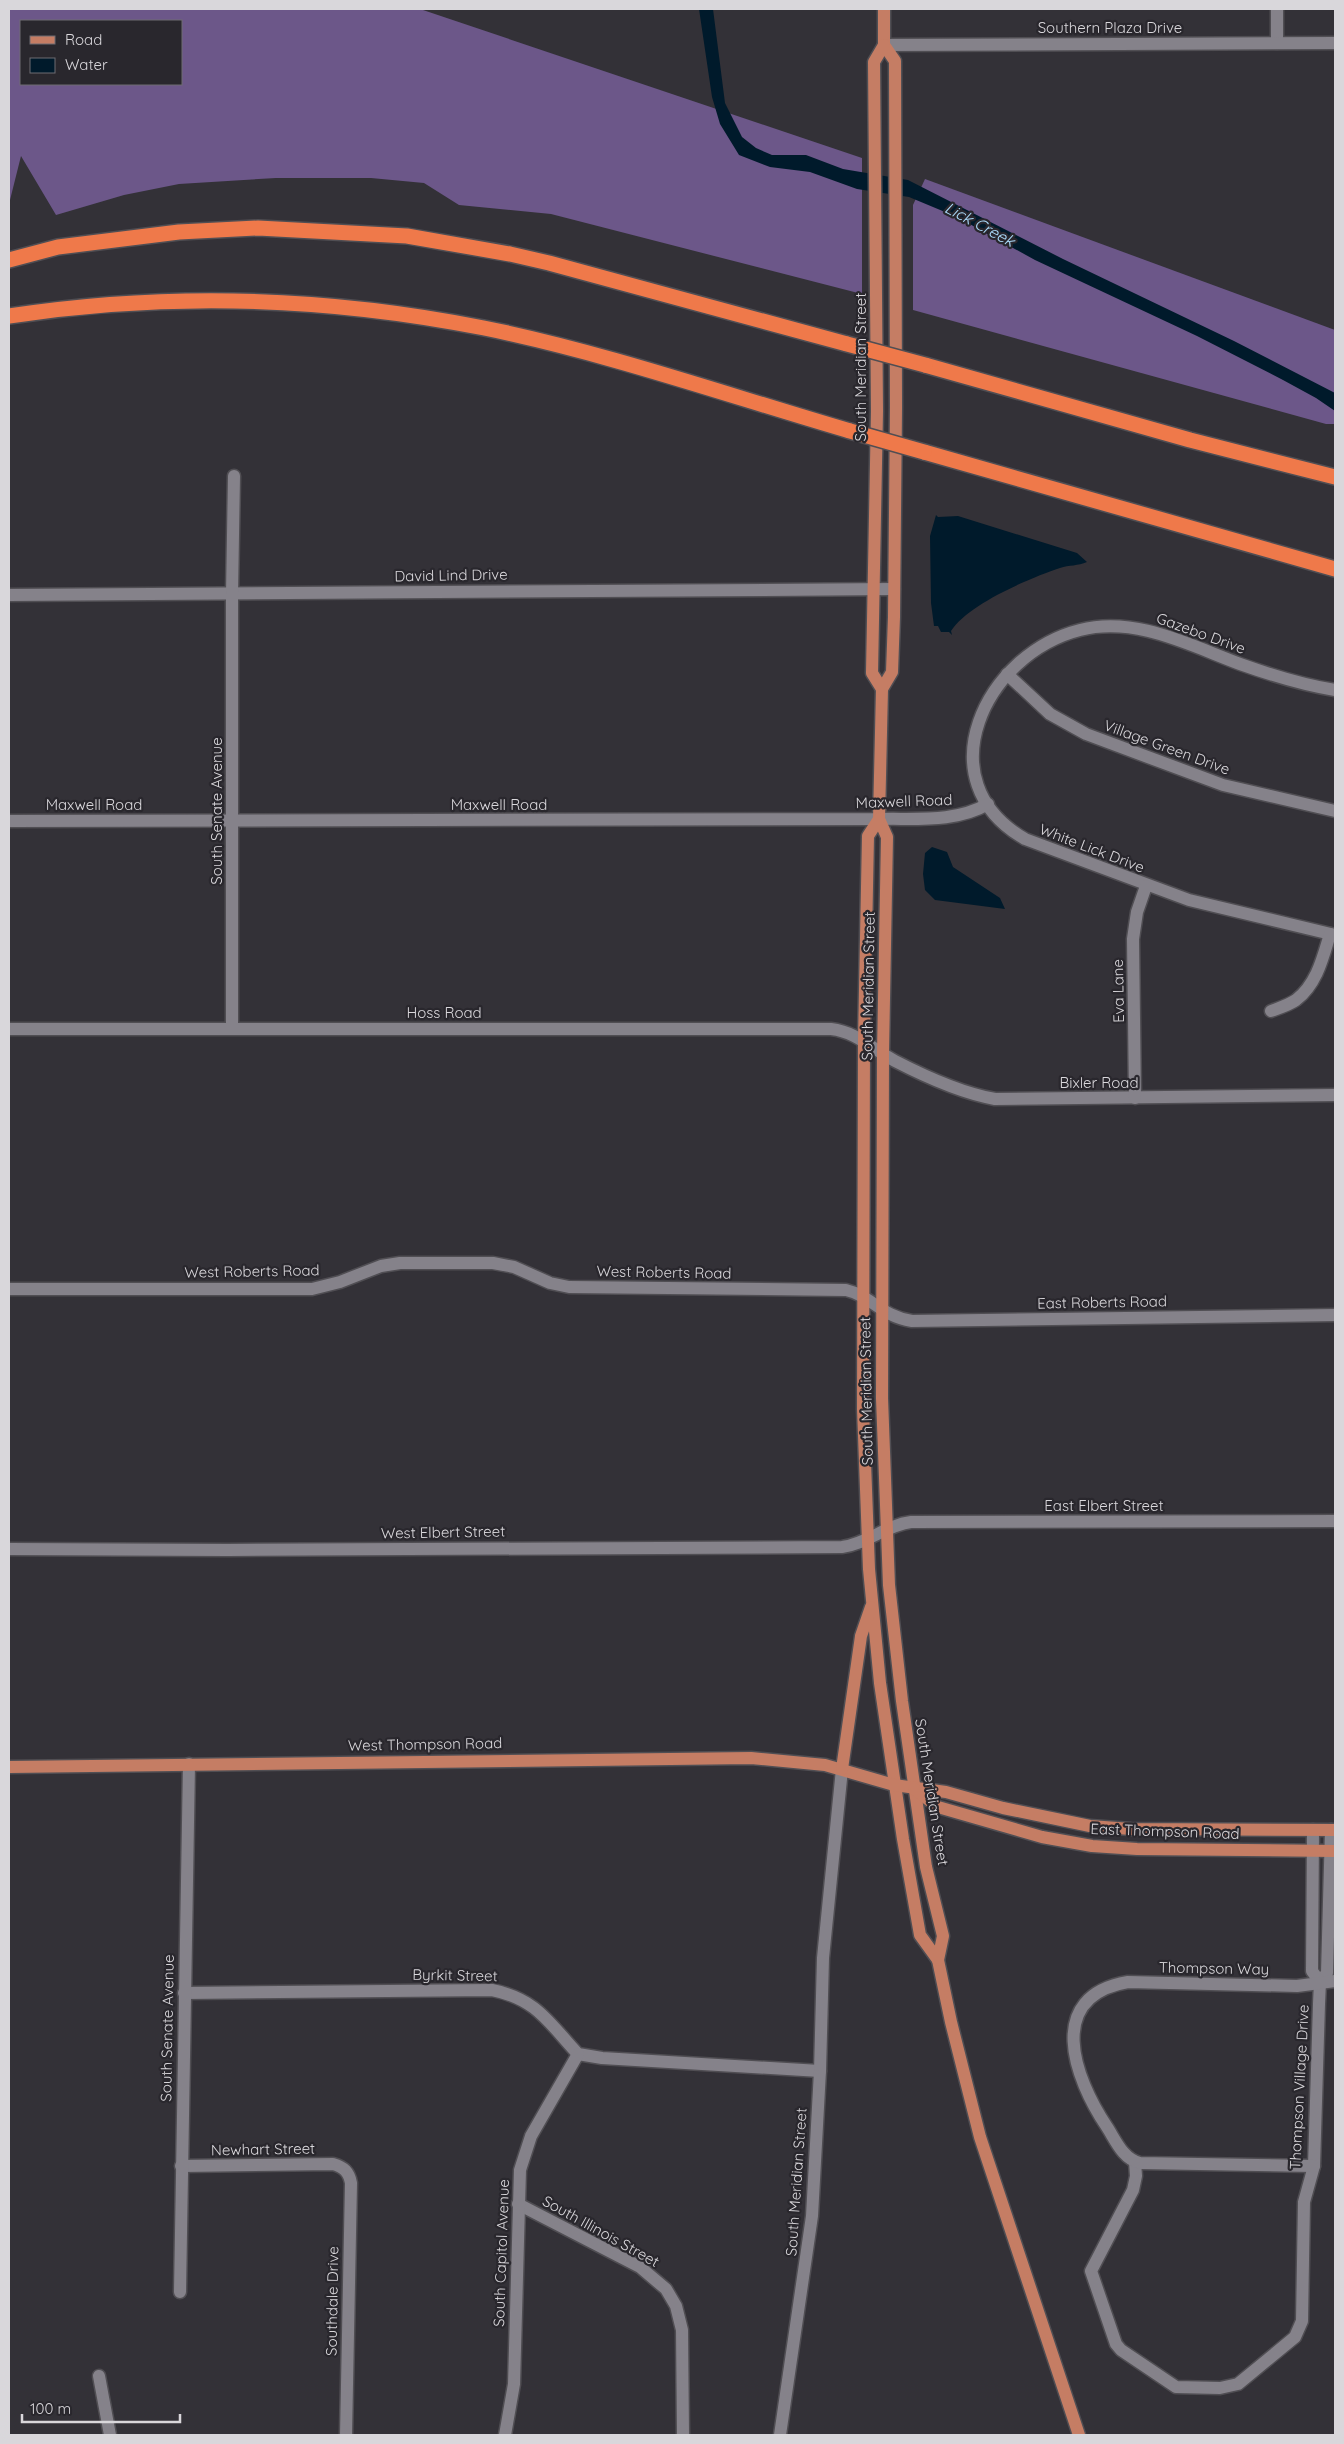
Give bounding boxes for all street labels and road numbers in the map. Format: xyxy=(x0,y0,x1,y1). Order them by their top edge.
street label: Southern Plaza Drive xyxy=(1038,18,1182,37)
street label: South Meridian Street xyxy=(851,293,870,441)
street label: David Lind Drive xyxy=(394,565,508,585)
street label: Gazebo Drive xyxy=(1154,608,1248,658)
street label: Village Green Drive xyxy=(1101,715,1233,779)
street label: South Senate Avenue xyxy=(207,737,226,885)
street label: Maxwell Road xyxy=(855,790,953,812)
street label: Maxwell Road xyxy=(46,795,142,814)
street label: Maxwell Road xyxy=(451,795,547,814)
street label: White Lick Drive xyxy=(1037,819,1147,877)
street label: South Meridian Street xyxy=(857,911,879,1061)
street label: Eva Lane xyxy=(1108,959,1128,1023)
street label: Hoss Road xyxy=(406,1003,482,1022)
street label: Bixler Road xyxy=(1059,1073,1139,1092)
street label: West Roberts Road xyxy=(184,1260,320,1282)
street label: West Roberts Road xyxy=(596,1261,732,1283)
street label: East Roberts Road xyxy=(1037,1291,1167,1313)
street label: South Meridian Street xyxy=(855,1316,877,1466)
street label: East Elbert Street xyxy=(1044,1496,1164,1515)
street label: West Elbert Street xyxy=(381,1521,505,1543)
street label: South Meridian Street xyxy=(911,1717,953,1867)
street label: West Thompson Road xyxy=(348,1733,502,1755)
street label: East Thompson Road xyxy=(1090,1819,1240,1843)
street label: South Senate Avenue xyxy=(156,1954,178,2102)
street label: Thompson Way xyxy=(1159,1958,1269,1978)
street label: Byrkit Street xyxy=(412,1965,498,1985)
street label: Thompson Village Drive xyxy=(1285,2004,1313,2170)
street label: South Meridian Street xyxy=(781,2107,811,2257)
street label: Newhart Street xyxy=(211,2139,315,2159)
street label: South Capitol Avenue xyxy=(489,2179,513,2327)
street label: South Illinois Street xyxy=(539,2191,663,2271)
street label: Southdale Drive xyxy=(322,2246,342,2356)

